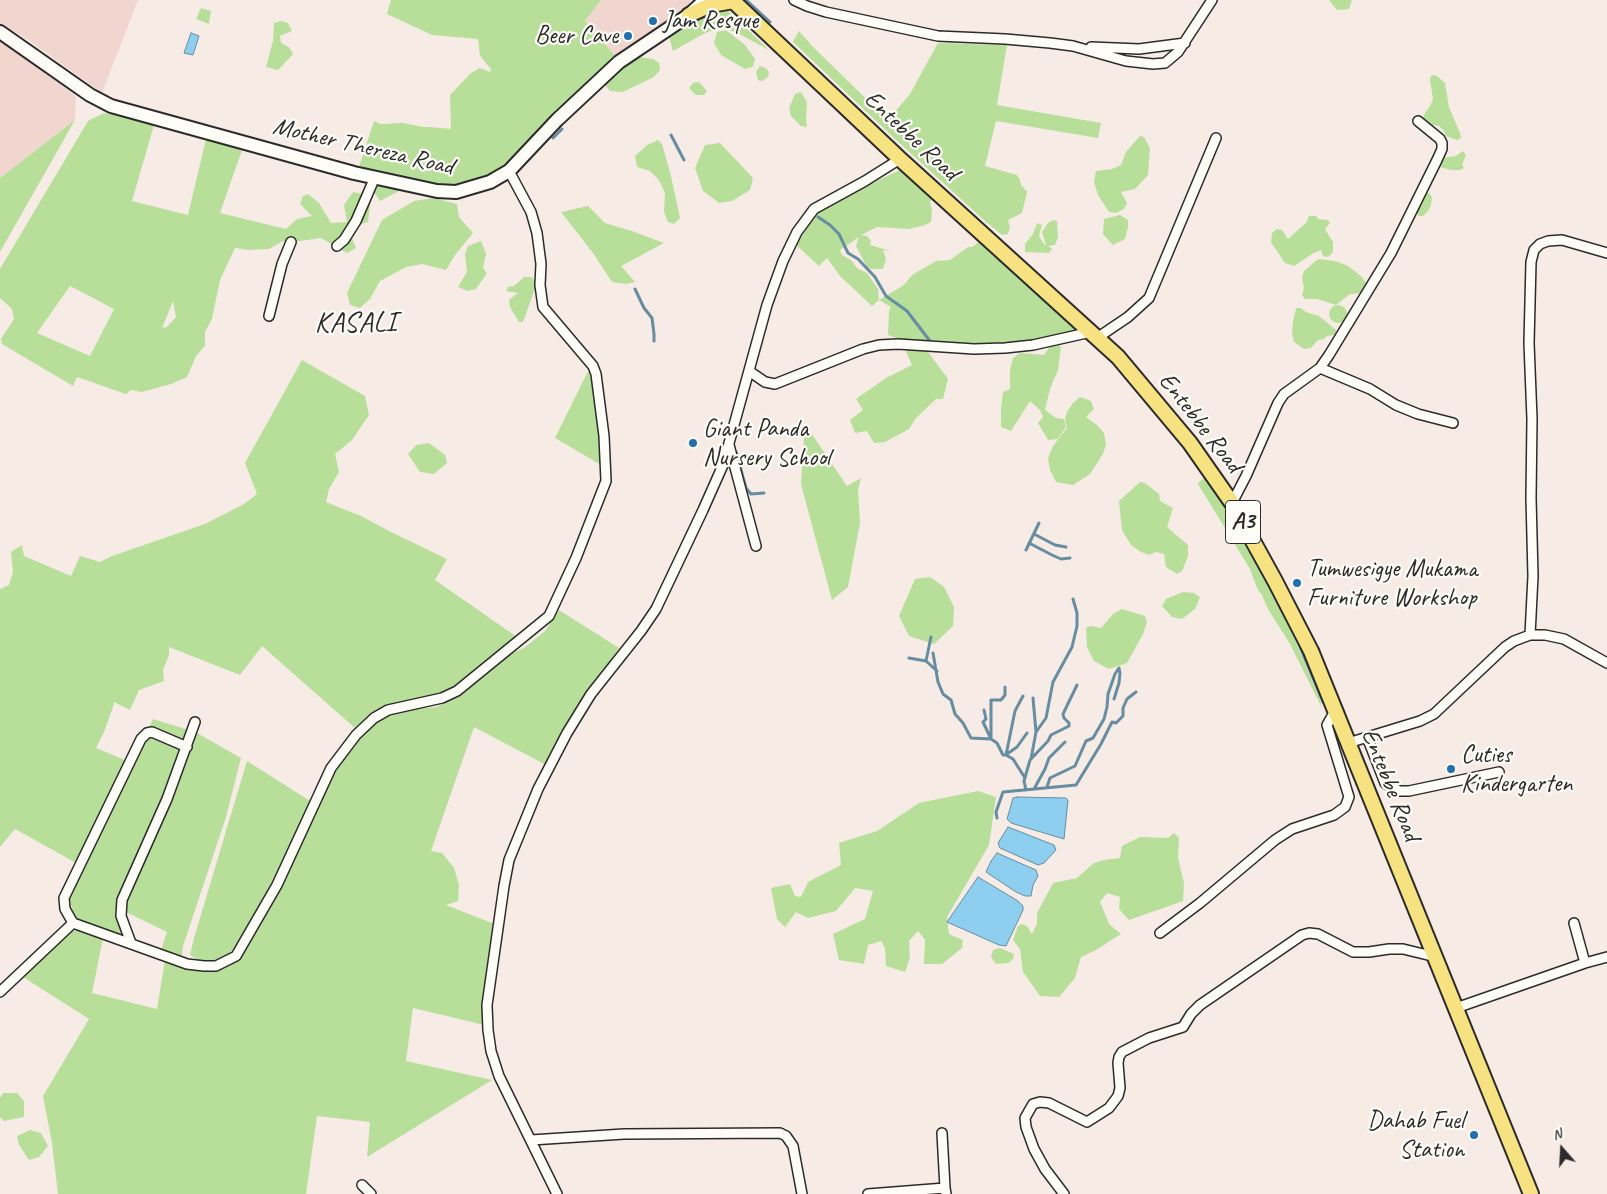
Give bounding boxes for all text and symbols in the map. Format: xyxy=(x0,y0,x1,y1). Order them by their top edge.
place label: Jam Resque xyxy=(663,6,758,36)
marker: Jam Resque xyxy=(647,15,659,27)
place label: Beer Cave xyxy=(535,21,618,51)
marker: Beer Cave xyxy=(622,30,634,42)
street label: Entebbe Road xyxy=(857,85,965,187)
street label: Mother Thereza Road xyxy=(270,112,456,182)
district label: KASALI xyxy=(314,307,398,341)
street label: Entebbe Road xyxy=(1152,367,1248,479)
place label: Giant Panda Nursery School xyxy=(703,414,830,473)
marker: Giant Panda Nursery School xyxy=(687,437,699,449)
road number: A3 xyxy=(1226,501,1260,544)
place label: Tumwesigye Mukama Furniture Workshop xyxy=(1307,554,1477,613)
marker: Tumwesigye Mukama Furniture Workshop xyxy=(1291,577,1303,589)
street label: Entebbe Road xyxy=(1354,724,1426,846)
place label: Cuties Kindergarten xyxy=(1461,740,1572,799)
marker: Cuties Kindergarten xyxy=(1445,763,1457,775)
place label: Dahab Fuel Station xyxy=(1367,1106,1464,1165)
north arrow xyxy=(1537,1124,1587,1174)
text: N xyxy=(1550,1125,1564,1144)
marker: Dahab Fuel Station xyxy=(1468,1129,1480,1141)

